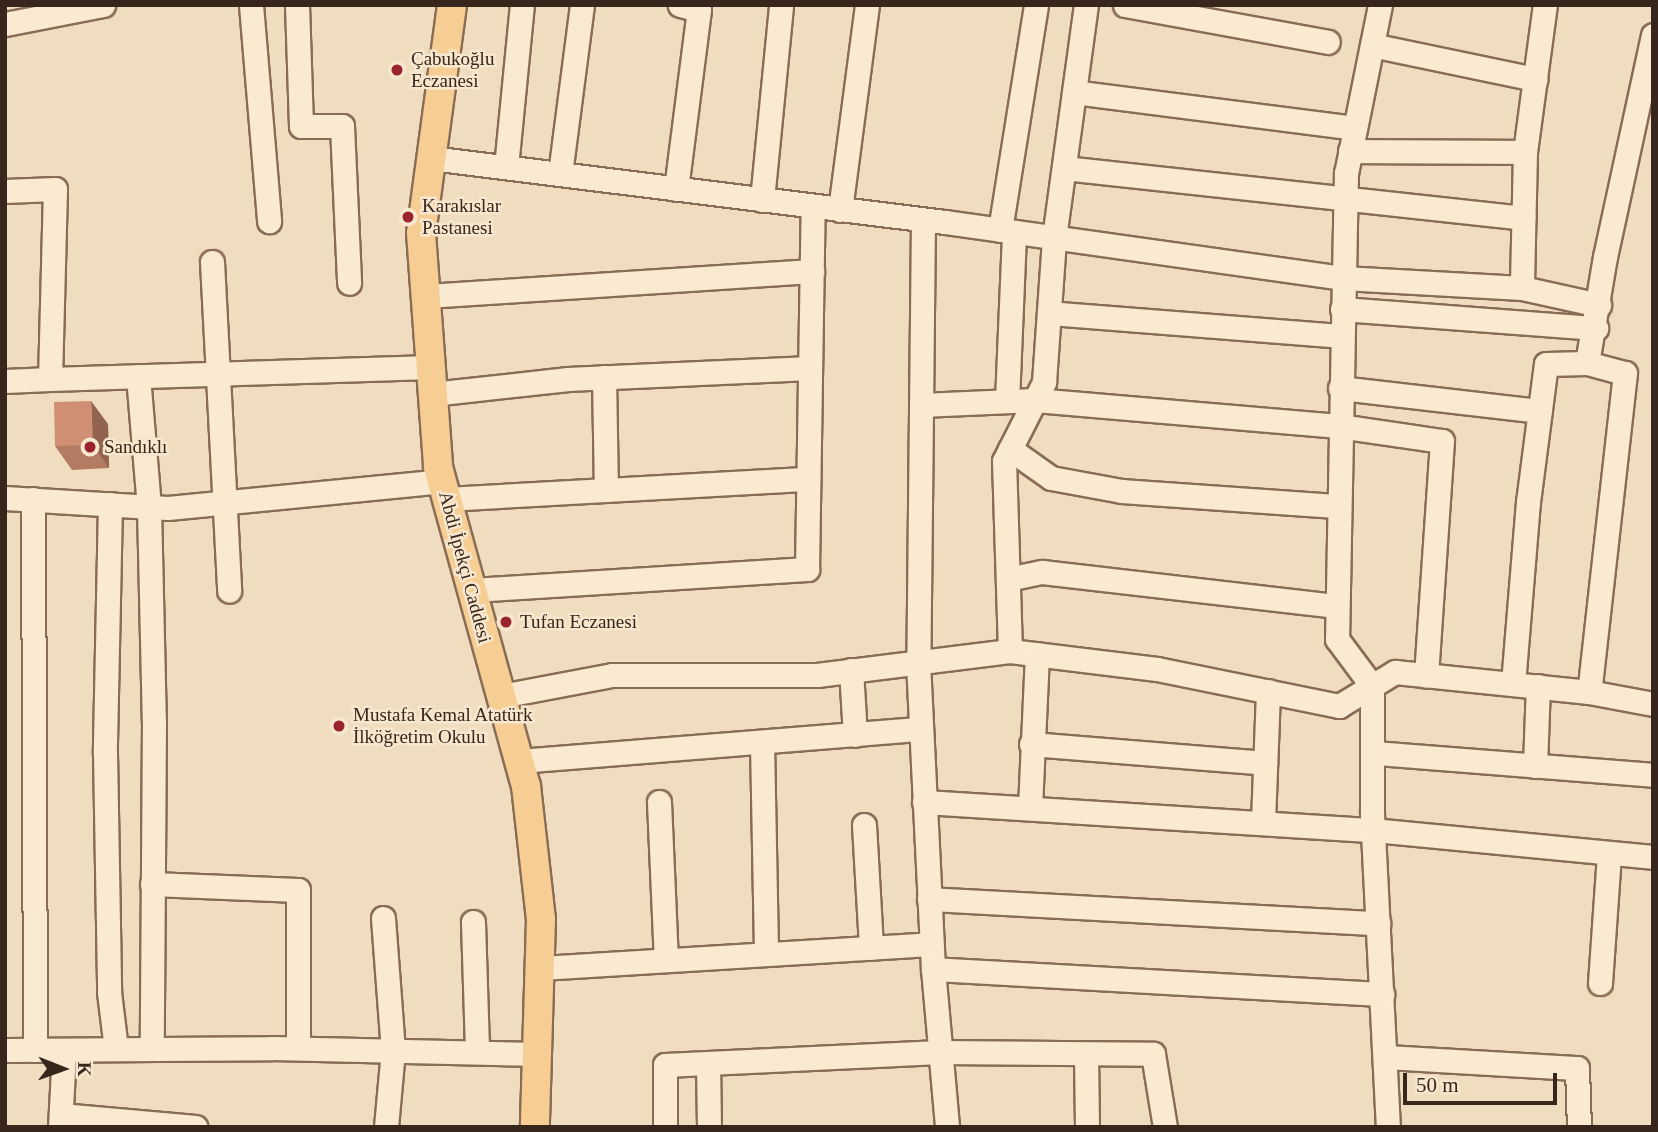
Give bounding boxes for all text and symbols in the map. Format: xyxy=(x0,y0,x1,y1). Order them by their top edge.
place label: Çabukoğlu Eczanesi xyxy=(411,48,494,92)
marker: Çabukoğlu Eczanesi xyxy=(389,62,405,78)
place label: Karakıslar Pastanesi xyxy=(422,195,501,239)
marker: Karakıslar Pastanesi xyxy=(400,209,416,225)
place label: Sandıklı xyxy=(104,436,167,458)
marker: Sandıklı xyxy=(82,439,98,455)
street label: Abdi İpekçi Caddesi xyxy=(434,489,496,645)
place label: Tufan Eczanesi xyxy=(520,611,637,633)
marker: Tufan Eczanesi xyxy=(498,614,514,630)
place label: Mustafa Kemal Atatürk İlköğretim Okulu xyxy=(353,704,533,748)
marker: Mustafa Kemal Atatürk İlköğretim Okulu xyxy=(331,718,347,734)
north arrow xyxy=(28,1034,98,1104)
scale bar xyxy=(1406,1058,1560,1102)
text: K xyxy=(74,1062,95,1077)
text: 50 m xyxy=(1416,1073,1459,1097)

